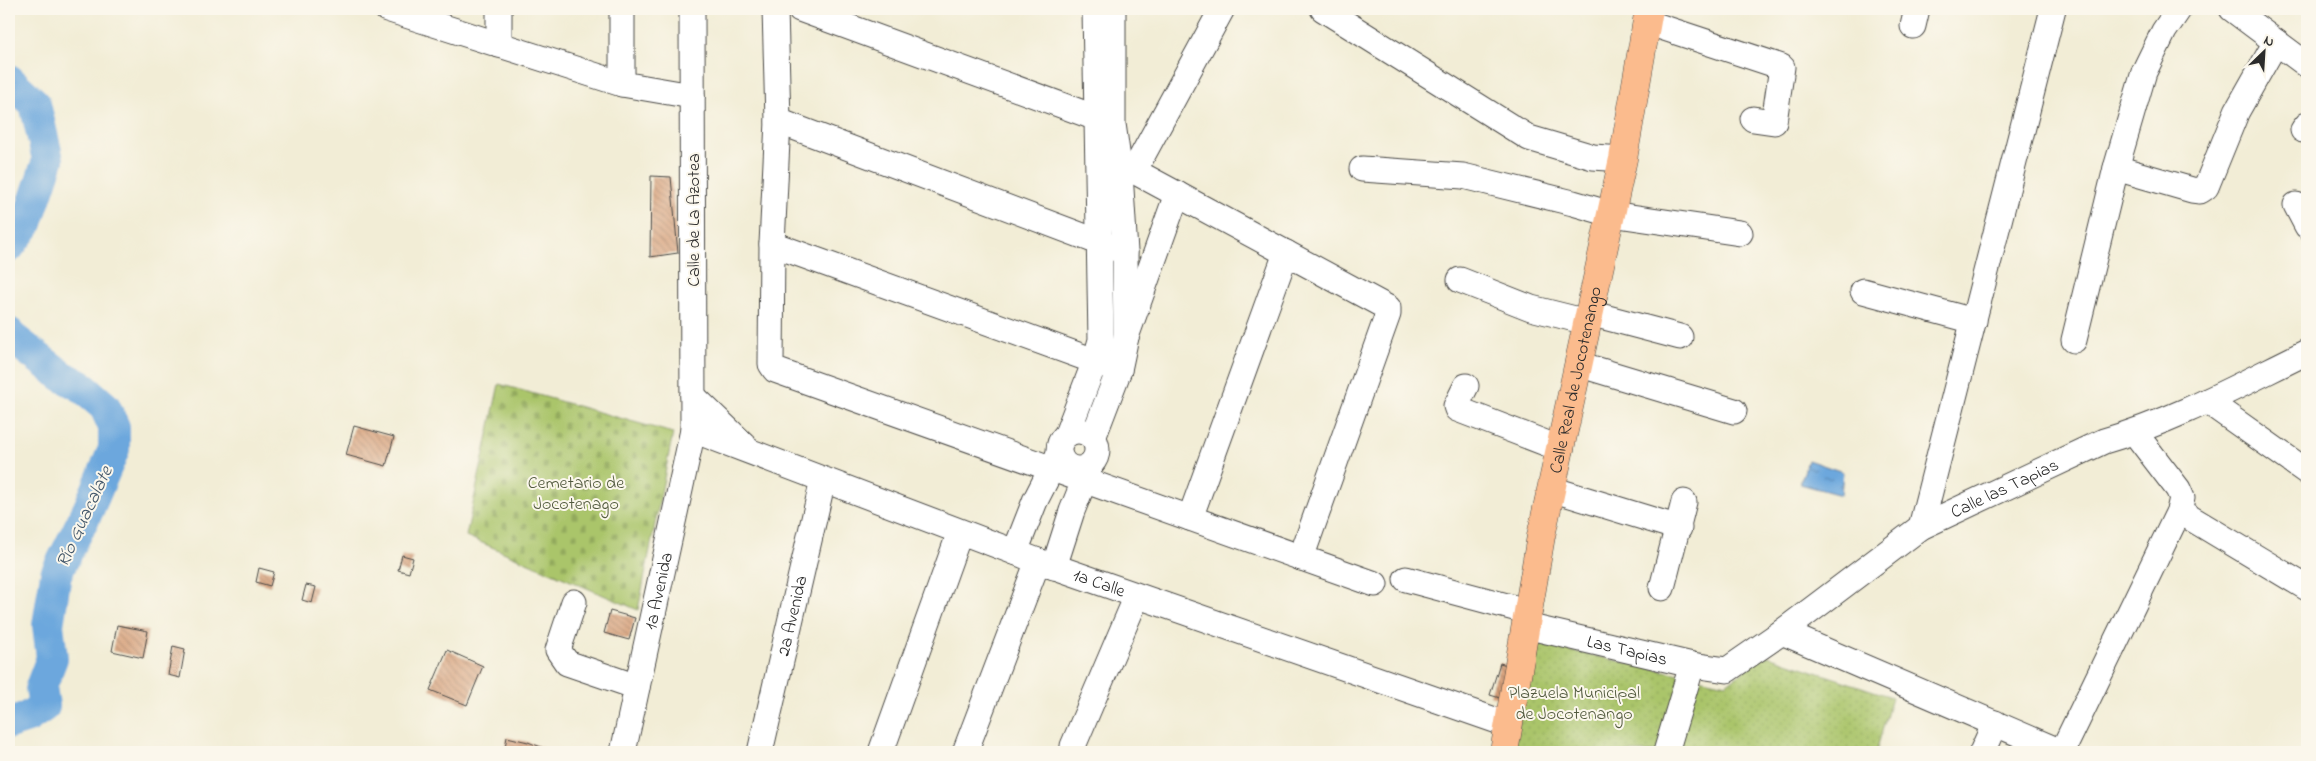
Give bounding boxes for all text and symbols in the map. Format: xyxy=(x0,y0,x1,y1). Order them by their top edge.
north arrow xyxy=(2238,28,2288,78)
text: N xyxy=(2260,30,2278,53)
street label: Calle de La Azotea xyxy=(682,153,708,287)
street label: Calle Real de Jocotenango xyxy=(1544,284,1610,476)
street label: Calle las Tapias xyxy=(1947,453,2064,526)
water label: Río Guacalate xyxy=(50,461,121,572)
park label: Cemetario de Jocotenago xyxy=(528,471,625,519)
street label: 1a Avenida xyxy=(639,550,681,632)
street label: 1a Calle xyxy=(1069,563,1129,606)
street label: 2a Avenida xyxy=(772,573,815,659)
street label: Las Tapias xyxy=(1584,630,1670,674)
park label: Plazuela Municipal de Jocotenango xyxy=(1508,681,1640,729)

